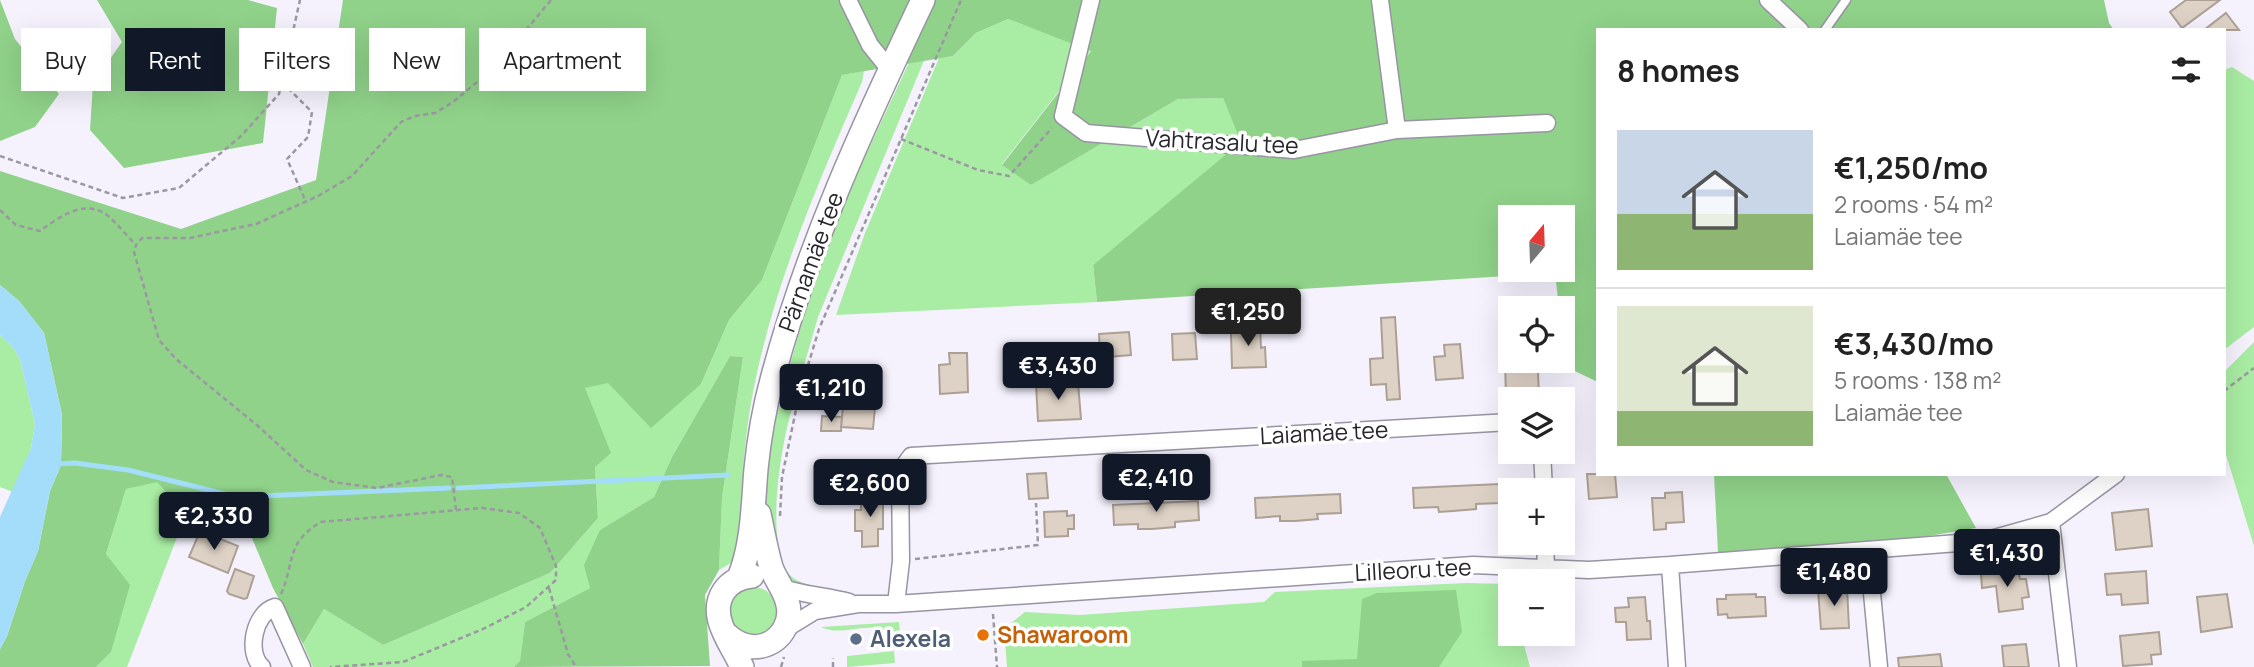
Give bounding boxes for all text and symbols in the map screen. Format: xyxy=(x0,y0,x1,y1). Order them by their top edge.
chip: Buy xyxy=(21,28,111,91)
chip: Rent xyxy=(125,28,225,91)
chip: Filters xyxy=(239,28,355,91)
chip: New xyxy=(369,28,465,91)
chip: Apartment xyxy=(479,28,646,91)
text: 8 homes xyxy=(1617,50,1740,91)
icon: filters xyxy=(2167,51,2205,89)
street label: Vahtrasalu tee xyxy=(1145,121,1299,161)
text: €1,250/mo xyxy=(1834,147,1988,188)
icon: home xyxy=(1673,158,1757,242)
street label: Pärnamäe tee xyxy=(770,187,850,336)
text: 2 rooms · 54 m² xyxy=(1834,188,1993,220)
north arrow xyxy=(1498,205,1575,282)
map controls xyxy=(1498,205,1575,646)
text: Laiamäe tee xyxy=(1834,220,1963,252)
pin: €1,250 xyxy=(1191,288,1305,348)
text: €1,250 xyxy=(1211,295,1285,327)
button: locate xyxy=(1498,296,1575,373)
text: €3,430/mo xyxy=(1834,323,1994,364)
icon: home xyxy=(1673,334,1757,418)
pin: €3,430 xyxy=(1001,342,1115,402)
text: €3,430 xyxy=(1019,349,1097,381)
pin: €1,210 xyxy=(774,364,888,424)
text: 5 rooms · 138 m² xyxy=(1834,364,2001,396)
text: €1,210 xyxy=(796,371,866,403)
button: layers xyxy=(1498,387,1575,464)
text: Laiamäe tee xyxy=(1834,396,1963,428)
street label: Laiamäe tee xyxy=(1259,413,1389,451)
pin: €2,410 xyxy=(1099,454,1213,514)
pin: €2,600 xyxy=(813,460,927,519)
text: €2,410 xyxy=(1118,461,1194,493)
text: €2,600 xyxy=(830,466,910,498)
button: + xyxy=(1498,478,1575,555)
pin: €2,330 xyxy=(157,492,271,552)
text: €2,330 xyxy=(175,499,253,531)
pin: €1,430 xyxy=(1950,530,2064,589)
text: €1,430 xyxy=(1970,536,2044,568)
pin: €1,480 xyxy=(1777,548,1891,608)
street label: Lilleoru tee xyxy=(1354,550,1472,588)
text: €1,480 xyxy=(1796,555,1872,587)
button: − xyxy=(1498,569,1575,646)
place label: Shawaroom xyxy=(997,618,1128,650)
place label: Alexela xyxy=(870,622,951,654)
marker: Shawaroom xyxy=(975,627,991,643)
marker: Alexela xyxy=(848,631,864,647)

